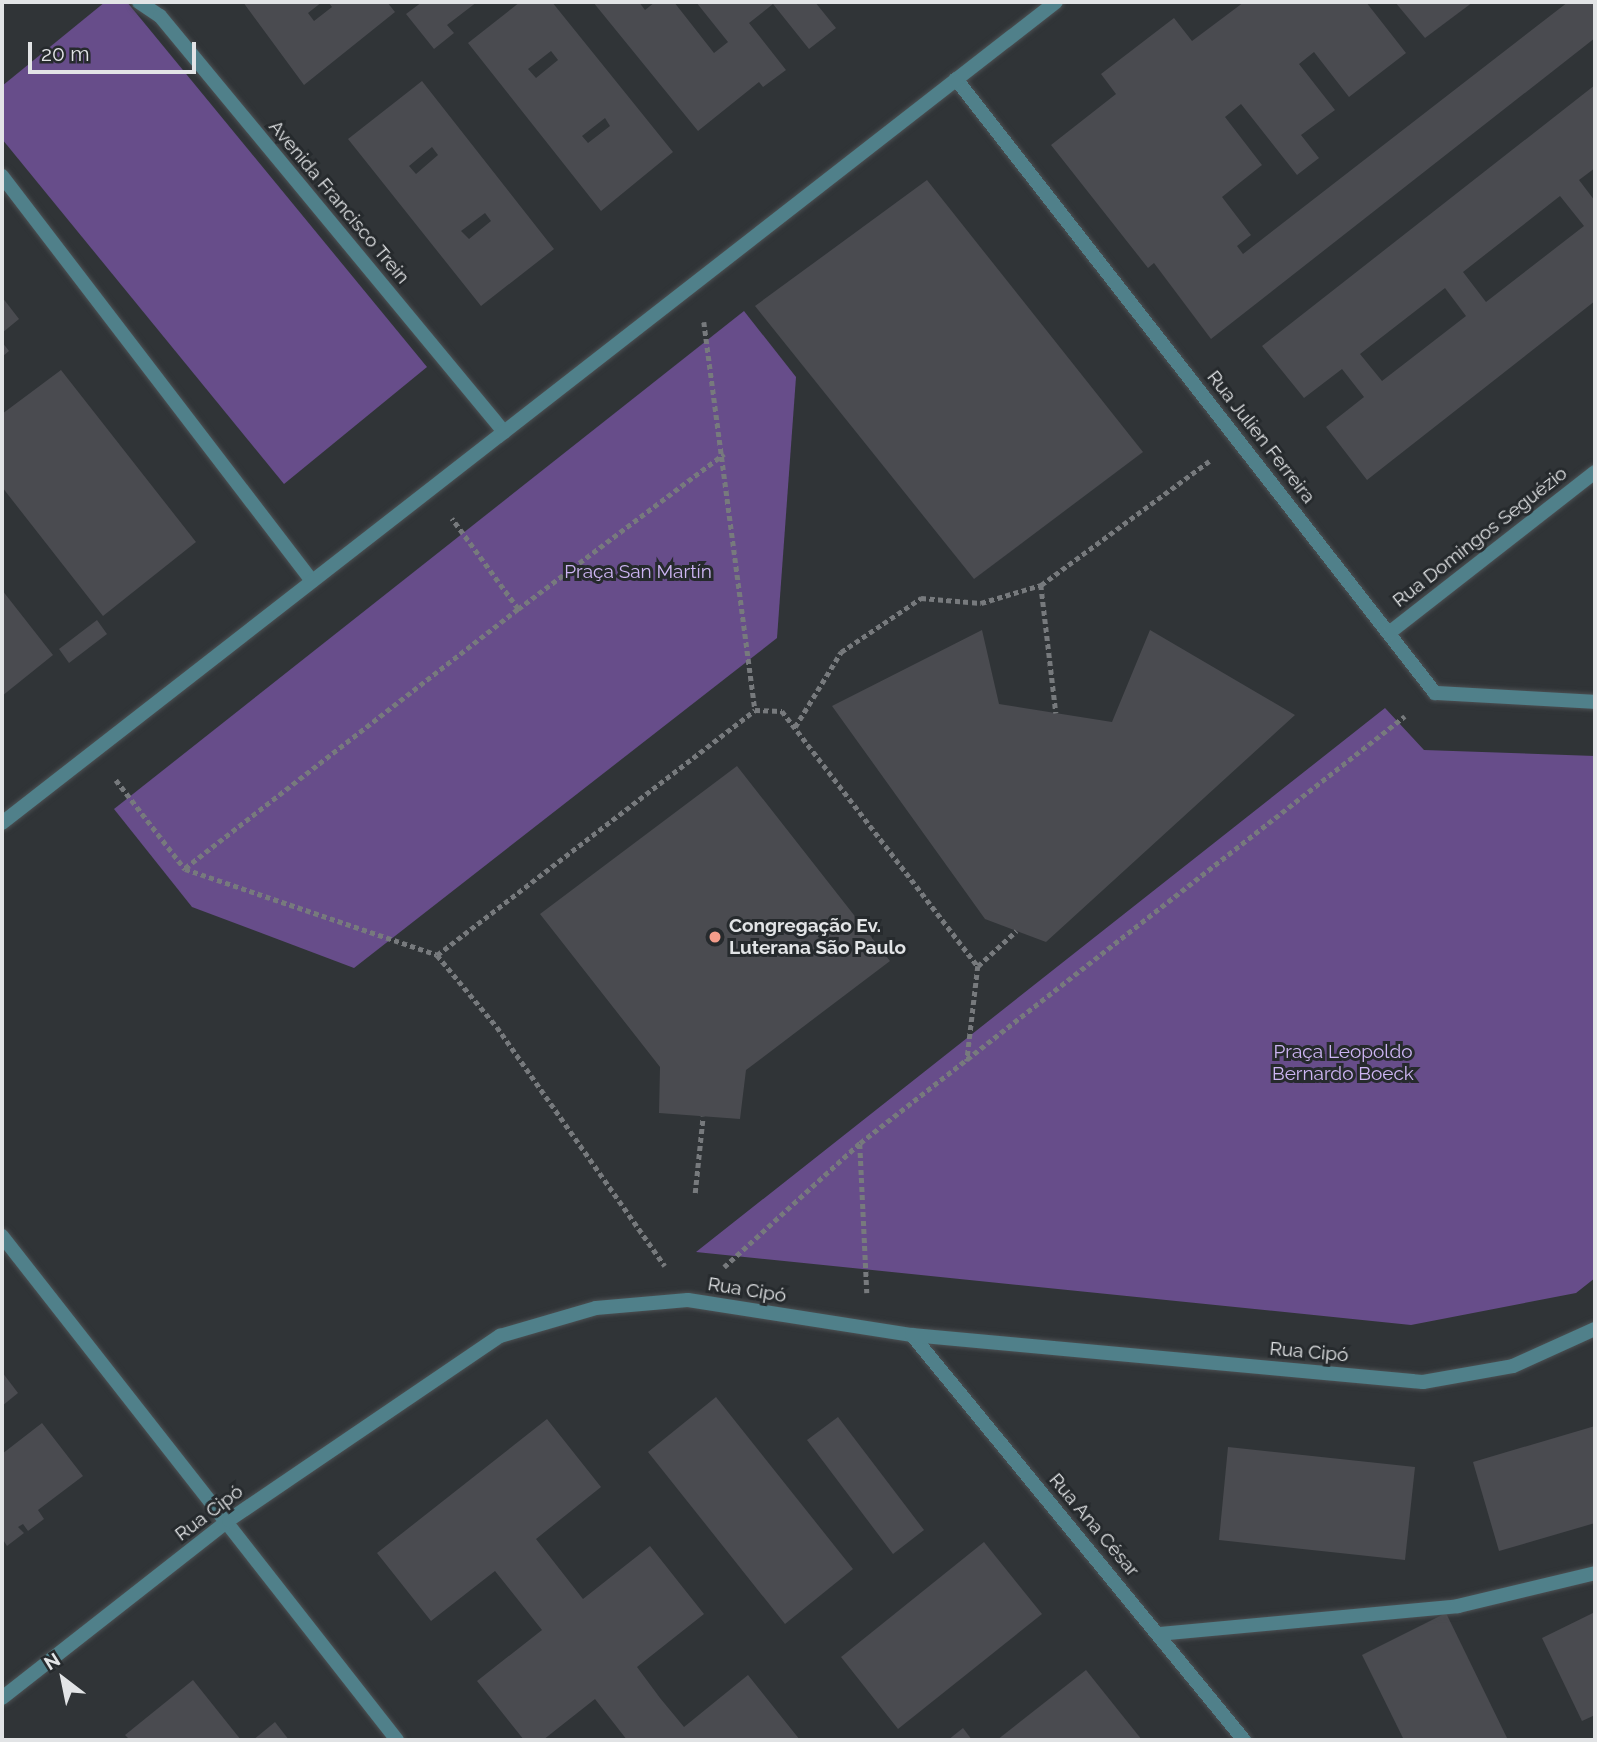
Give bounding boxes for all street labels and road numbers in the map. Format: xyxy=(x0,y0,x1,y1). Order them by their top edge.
street label: Avenida Francisco Trein xyxy=(264,115,414,289)
street label: Rua Julien Ferreira xyxy=(1202,366,1320,508)
street label: Rua Domingos Seguézio xyxy=(1388,462,1572,612)
street label: Rua Cipó xyxy=(706,1273,788,1307)
street label: Rua Cipó xyxy=(1269,1337,1349,1367)
street label: Rua Ana César xyxy=(1044,1469,1144,1581)
street label: Rua Cipó xyxy=(171,1480,247,1546)

